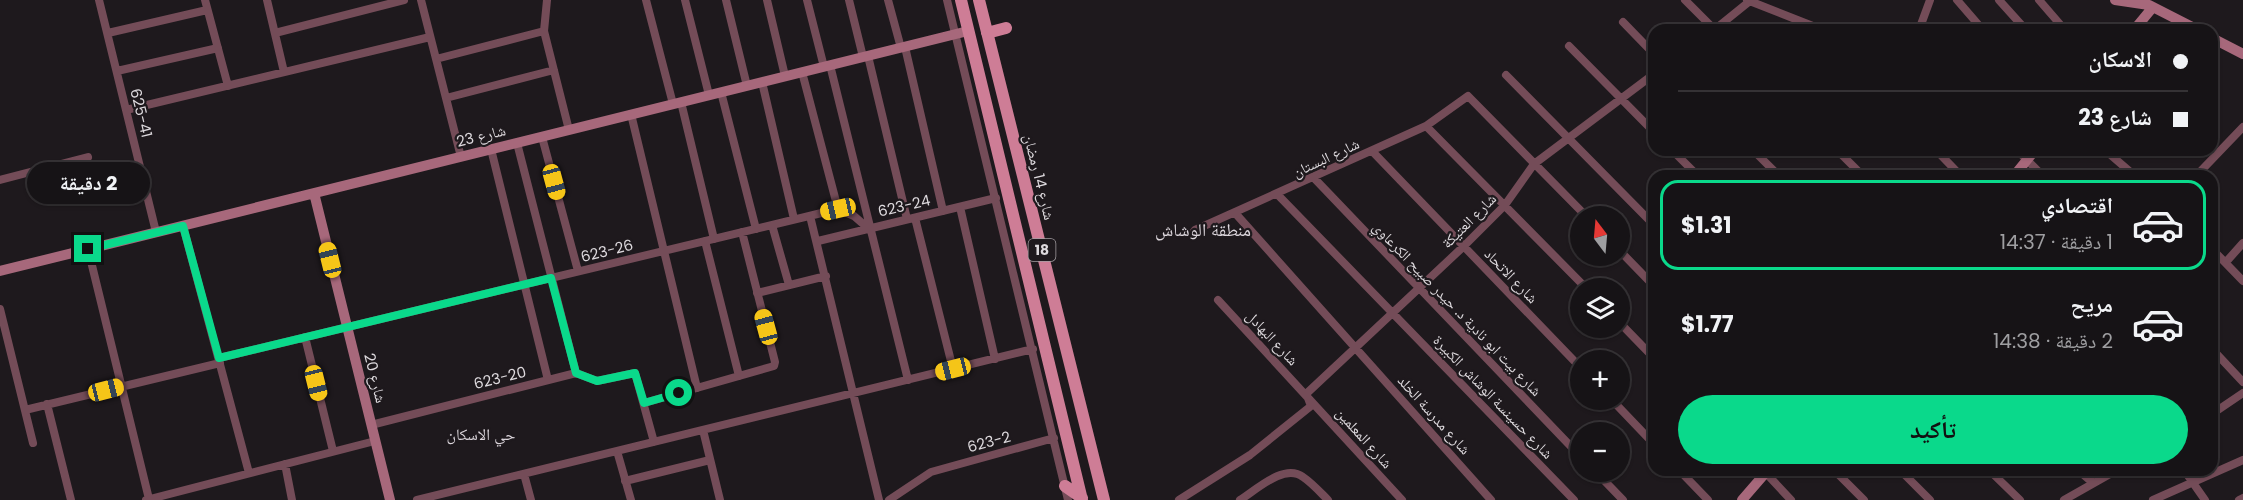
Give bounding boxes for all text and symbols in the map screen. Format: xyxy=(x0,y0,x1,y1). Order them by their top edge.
text: الاسكان xyxy=(2088,44,2152,75)
street label: 625-41 xyxy=(125,86,158,140)
text: شارع 23 xyxy=(2078,102,2152,133)
street label: شارع 23 xyxy=(454,119,508,152)
street label: شارع 14 رمضان xyxy=(1019,132,1060,222)
street label: شارع البستان xyxy=(1289,133,1363,182)
callout: 2 دقيقة xyxy=(26,162,150,204)
car xyxy=(541,162,567,202)
text: 2 دقيقة xyxy=(60,169,117,197)
street label: شارع العتيکة xyxy=(1436,188,1501,253)
street label: 623-24 xyxy=(876,189,932,222)
text: اقتصادي xyxy=(2041,190,2113,221)
car xyxy=(818,196,858,222)
icon: car xyxy=(2131,198,2185,252)
north arrow xyxy=(1570,206,1630,266)
map controls xyxy=(1570,206,1630,482)
text: $1.31 xyxy=(1681,210,1732,241)
district label: منطقة الوشاش xyxy=(1155,217,1251,242)
street label: شارع بيت ابو نادية د. حيدر صبيح الكرعاوي xyxy=(1367,217,1547,402)
text: 1 دقيقة · 14:37 xyxy=(2000,228,2113,256)
street label: 623-26 xyxy=(578,234,635,267)
route end xyxy=(74,235,101,262)
road number: 18 xyxy=(1028,239,1056,261)
car xyxy=(317,240,343,280)
street label: شارع الاتحاد xyxy=(1480,244,1543,308)
button: layers xyxy=(1570,278,1630,338)
text: مريح xyxy=(2070,289,2113,320)
icon: car xyxy=(2131,297,2185,351)
street label: شارع البهادل xyxy=(1241,306,1303,370)
car xyxy=(753,307,779,347)
text: $1.77 xyxy=(1681,309,1734,340)
text: 2 دقيقة · 14:38 xyxy=(1993,327,2113,355)
street label: شارع حسينسة الوشاش الكبيرة xyxy=(1429,330,1558,463)
button: + xyxy=(1570,350,1630,410)
street label: شارع 20 xyxy=(359,351,392,405)
car xyxy=(933,356,973,382)
street label: 623-20 xyxy=(471,361,528,394)
car xyxy=(303,363,329,403)
street label: شارع مدرسة الخلد xyxy=(1393,370,1476,459)
car xyxy=(86,377,126,403)
route start xyxy=(665,379,692,406)
button: تأكيد xyxy=(1678,395,2188,464)
street label: شارع المعلمين xyxy=(1331,402,1398,473)
button: − xyxy=(1570,422,1630,482)
district label: حي الاسكان xyxy=(447,423,515,447)
street label: 623-2 xyxy=(965,426,1013,457)

